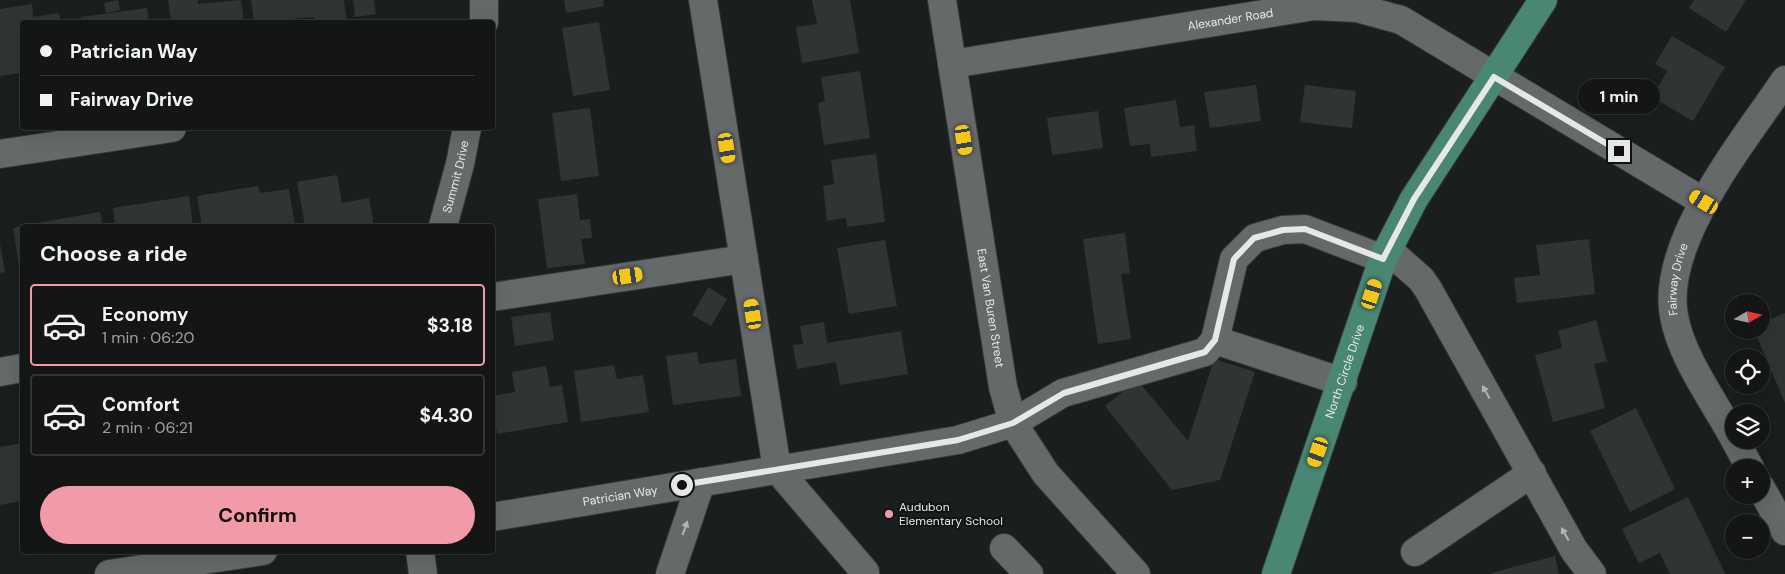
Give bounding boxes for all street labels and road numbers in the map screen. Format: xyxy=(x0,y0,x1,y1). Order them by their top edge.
street label: Alexander Road xyxy=(1186,5,1274,34)
street label: Summit Drive xyxy=(439,139,472,215)
street label: Fairway Drive xyxy=(1664,241,1692,317)
street label: East Van Buren Street xyxy=(973,248,1008,369)
street label: North Circle Drive xyxy=(1321,322,1368,421)
street label: Patrician Way xyxy=(582,482,659,510)

